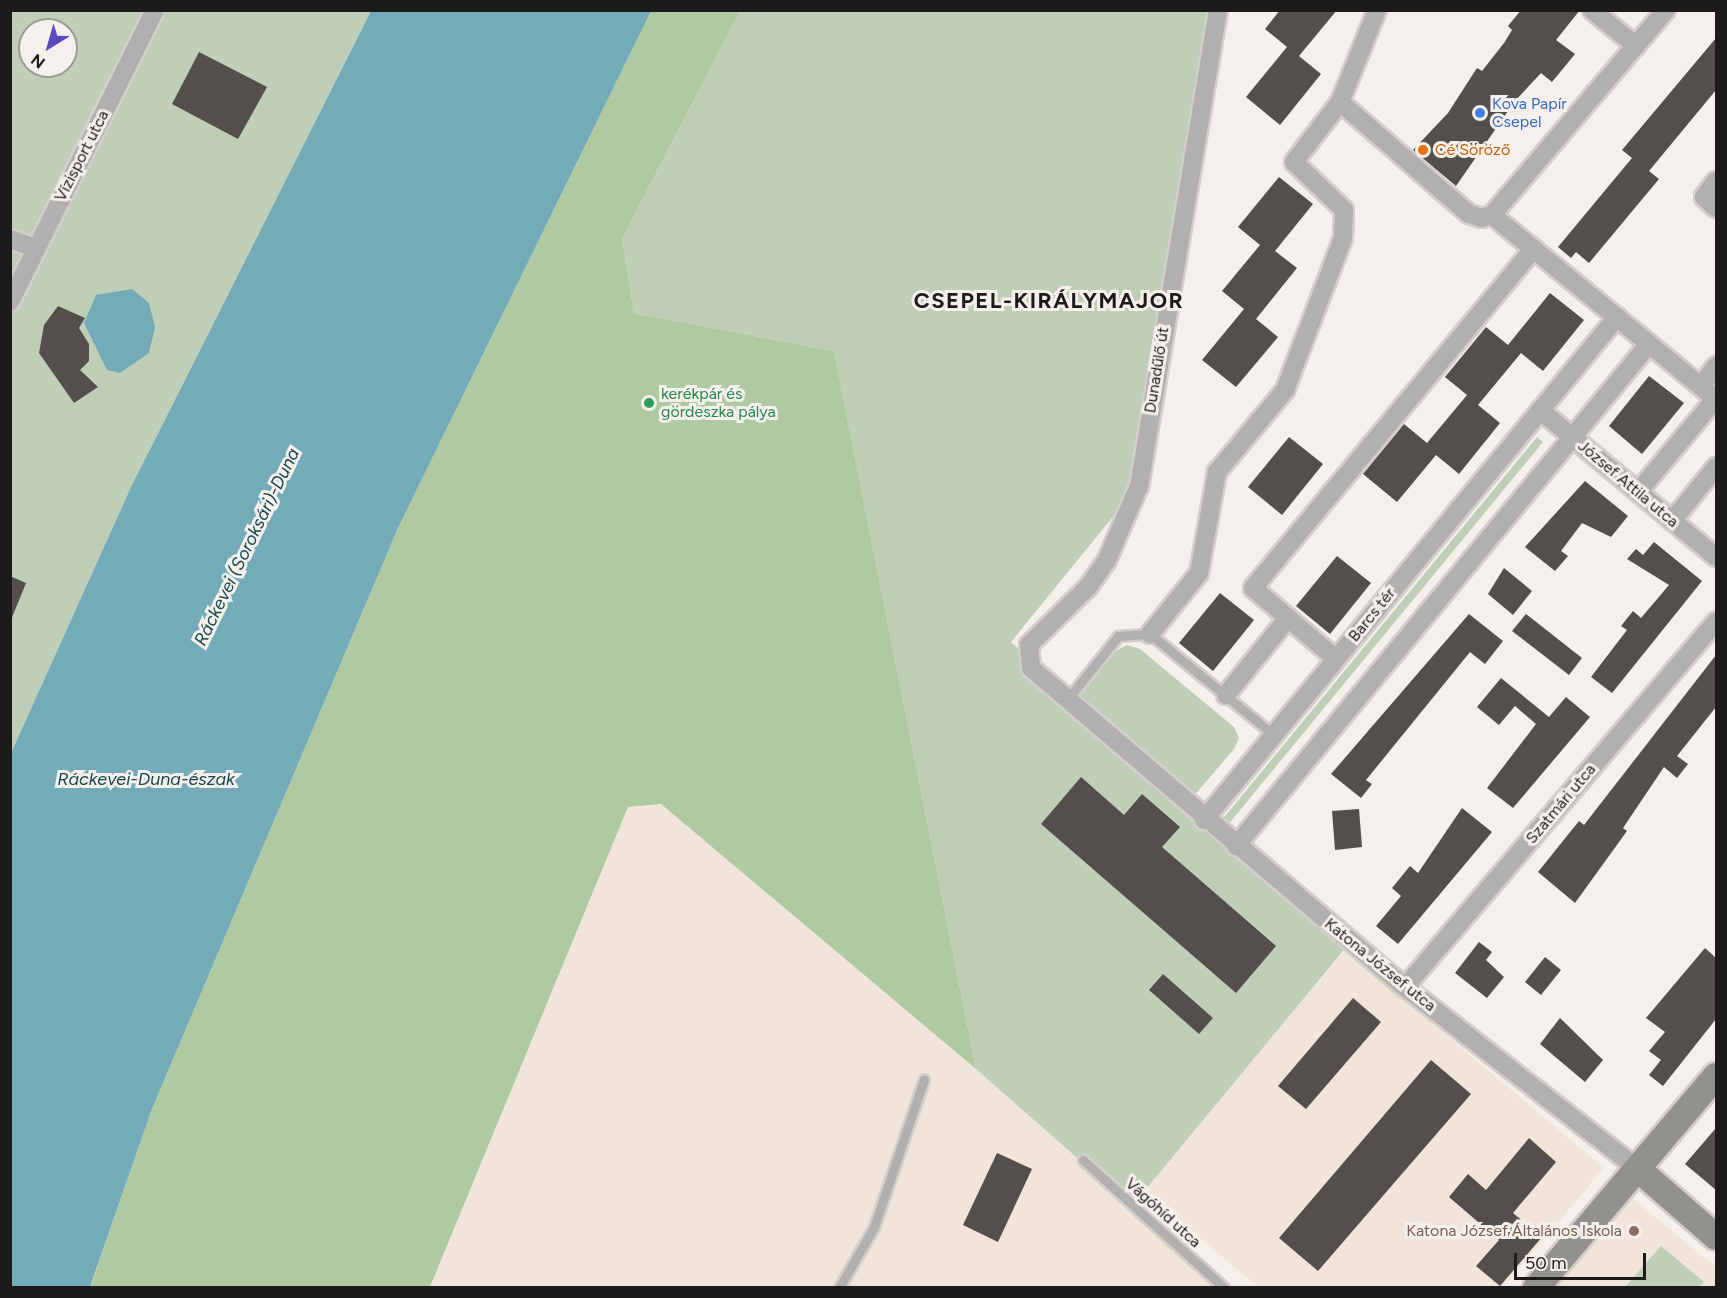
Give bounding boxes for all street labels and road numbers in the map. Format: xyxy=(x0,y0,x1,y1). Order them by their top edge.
street label: Vízisport utca xyxy=(51,107,113,205)
street label: Dunadűlő út xyxy=(1141,326,1173,414)
street label: József Attila utca xyxy=(1574,436,1682,532)
street label: Barcs tér xyxy=(1345,584,1399,646)
street label: Szatmári utca xyxy=(1522,760,1600,848)
street label: Katona József utca xyxy=(1321,914,1439,1016)
street label: Vágóhíd utca xyxy=(1121,1174,1205,1252)

